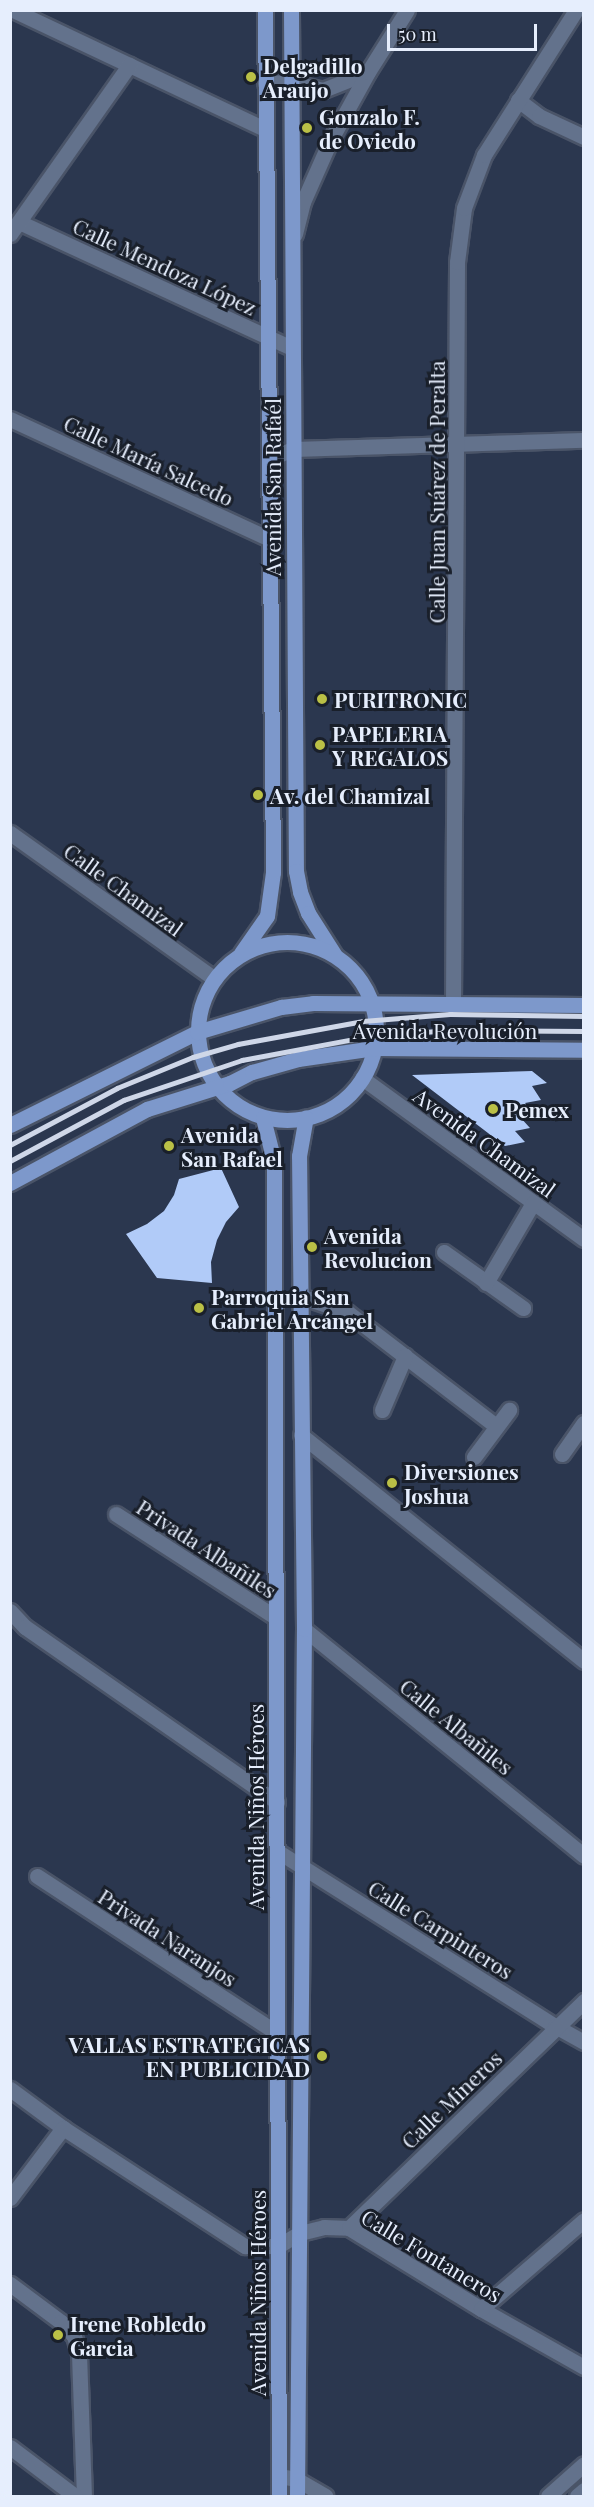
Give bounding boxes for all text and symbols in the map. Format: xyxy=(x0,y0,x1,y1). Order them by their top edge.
scale bar xyxy=(390,12,540,50)
text: 50 m xyxy=(398,22,437,46)
place label: Delgadillo Araujo xyxy=(263,52,363,102)
marker: Delgadillo Araujo xyxy=(244,70,258,84)
place label: Gonzalo F. de Oviedo xyxy=(319,103,420,153)
marker: Gonzalo F. de Oviedo xyxy=(300,121,314,135)
street label: Calle Mendoza López xyxy=(69,212,261,320)
street label: Calle Juan Suárez de Peralta xyxy=(423,361,449,623)
street label: Avenida San Rafaél xyxy=(259,398,285,576)
street label: Calle María Salcedo xyxy=(60,410,238,510)
place label: PURITRONIC xyxy=(334,686,467,712)
marker: PURITRONIC xyxy=(315,692,329,706)
place label: PAPELERIA Y REGALOS xyxy=(332,720,448,770)
marker: PAPELERIA Y REGALOS xyxy=(313,738,327,752)
place label: Av. del Chamizal xyxy=(270,782,430,808)
marker: Av. del Chamizal xyxy=(251,788,265,802)
street label: Calle Chamizal xyxy=(60,837,188,941)
street label: Avenida Revolución xyxy=(353,1017,537,1043)
street label: Avenida Chamizal xyxy=(409,1082,561,1202)
place label: Pemex xyxy=(505,1096,569,1122)
marker: Pemex xyxy=(486,1102,500,1116)
place label: Avenida San Rafael xyxy=(181,1121,283,1171)
marker: Avenida San Rafael xyxy=(162,1139,176,1153)
place label: Avenida Revolucion xyxy=(324,1222,432,1272)
marker: Avenida Revolucion xyxy=(305,1240,319,1254)
place label: Parroquia San Gabriel Arcángel xyxy=(211,1283,374,1333)
marker: Parroquia San Gabriel Arcángel xyxy=(192,1301,206,1315)
place label: Diversiones Joshua xyxy=(404,1458,519,1508)
marker: Diversiones Joshua xyxy=(385,1476,399,1490)
street label: Privada Albañiles xyxy=(132,1493,282,1603)
street label: Calle Albañiles xyxy=(395,1673,519,1779)
street label: Avenida Niños Héroes xyxy=(242,1704,268,1910)
street label: Calle Carpinteros xyxy=(364,1874,518,1984)
street label: Privada Naranjos xyxy=(94,1883,242,1991)
place label: VALLAS ESTRATEGICAS EN PUBLICIDAD xyxy=(69,2031,310,2081)
street label: Calle Mineros xyxy=(395,2045,507,2153)
marker: VALLAS ESTRATEGICAS EN PUBLICIDAD xyxy=(315,2049,329,2063)
street label: Avenida Niños Héroes xyxy=(244,2190,270,2396)
street label: Calle Fontaneros xyxy=(357,2203,507,2307)
place label: Irene Robledo Garcia xyxy=(70,2310,206,2360)
marker: Irene Robledo Garcia xyxy=(51,2328,65,2342)

